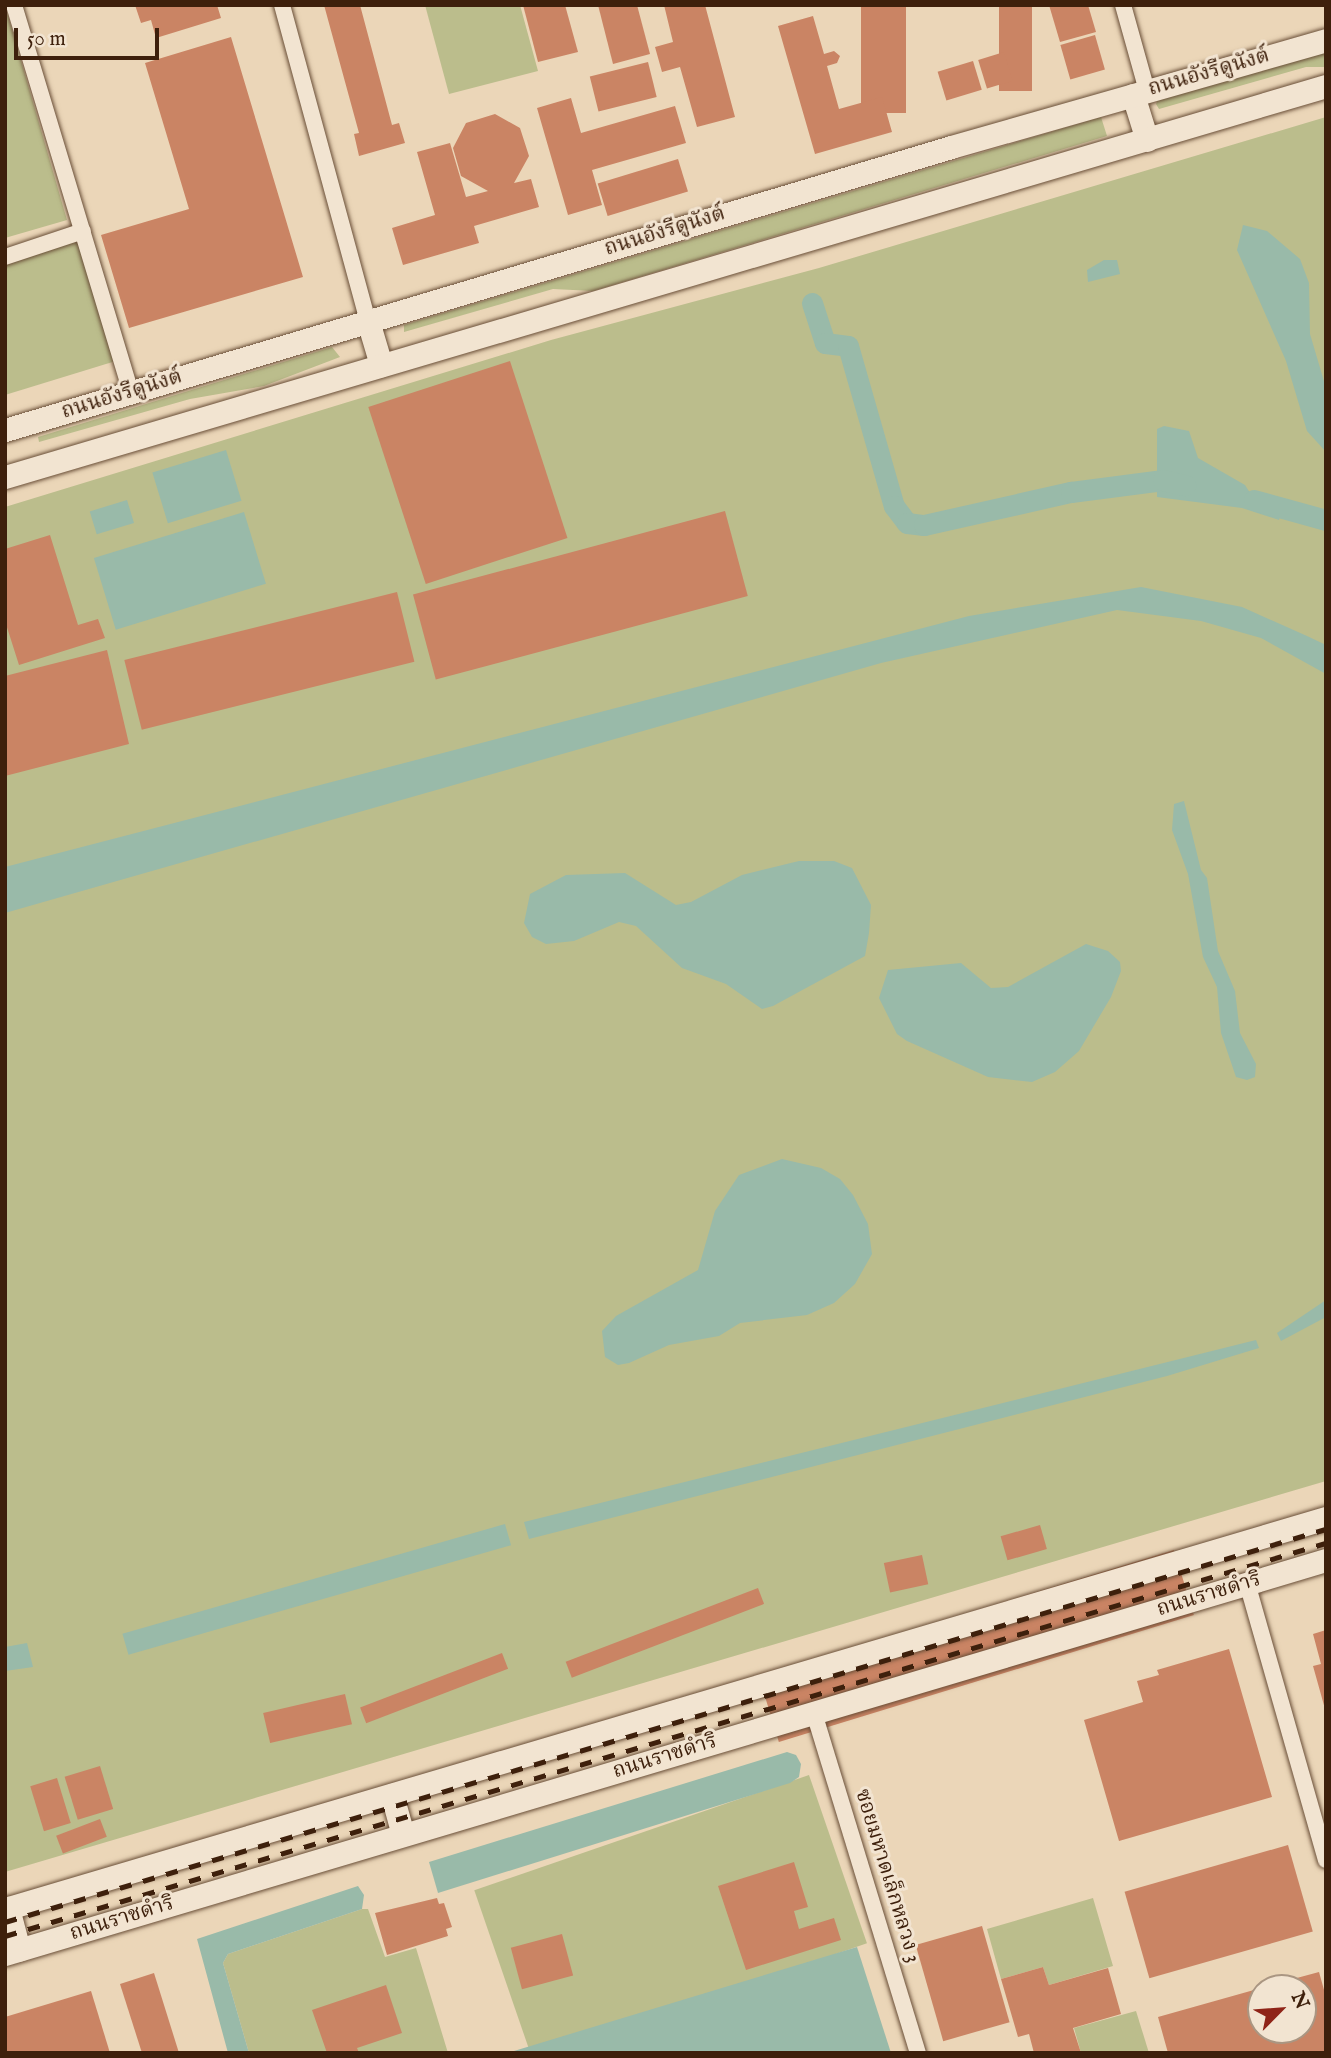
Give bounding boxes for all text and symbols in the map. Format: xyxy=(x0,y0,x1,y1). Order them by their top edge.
scale bar xyxy=(18,14,163,58)
text: 50 m xyxy=(27,26,66,53)
street label: ถนนอังรีดูนังต์ xyxy=(1145,44,1273,102)
street label: ถนนอังรีดูนังต์ xyxy=(602,202,728,262)
street label: ถนนอังรีดูนังต์ xyxy=(59,365,185,425)
street label: ถนนราชดำริ xyxy=(1154,1567,1264,1623)
street label: ถนนราชดำริ xyxy=(610,1729,720,1785)
street label: ซอยมหาดเล็กหลวง 3 xyxy=(849,1786,925,1966)
street label: ถนนราชดำริ xyxy=(67,1891,177,1947)
north arrow xyxy=(1247,1974,1317,2044)
text: N xyxy=(1285,1988,1314,2013)

